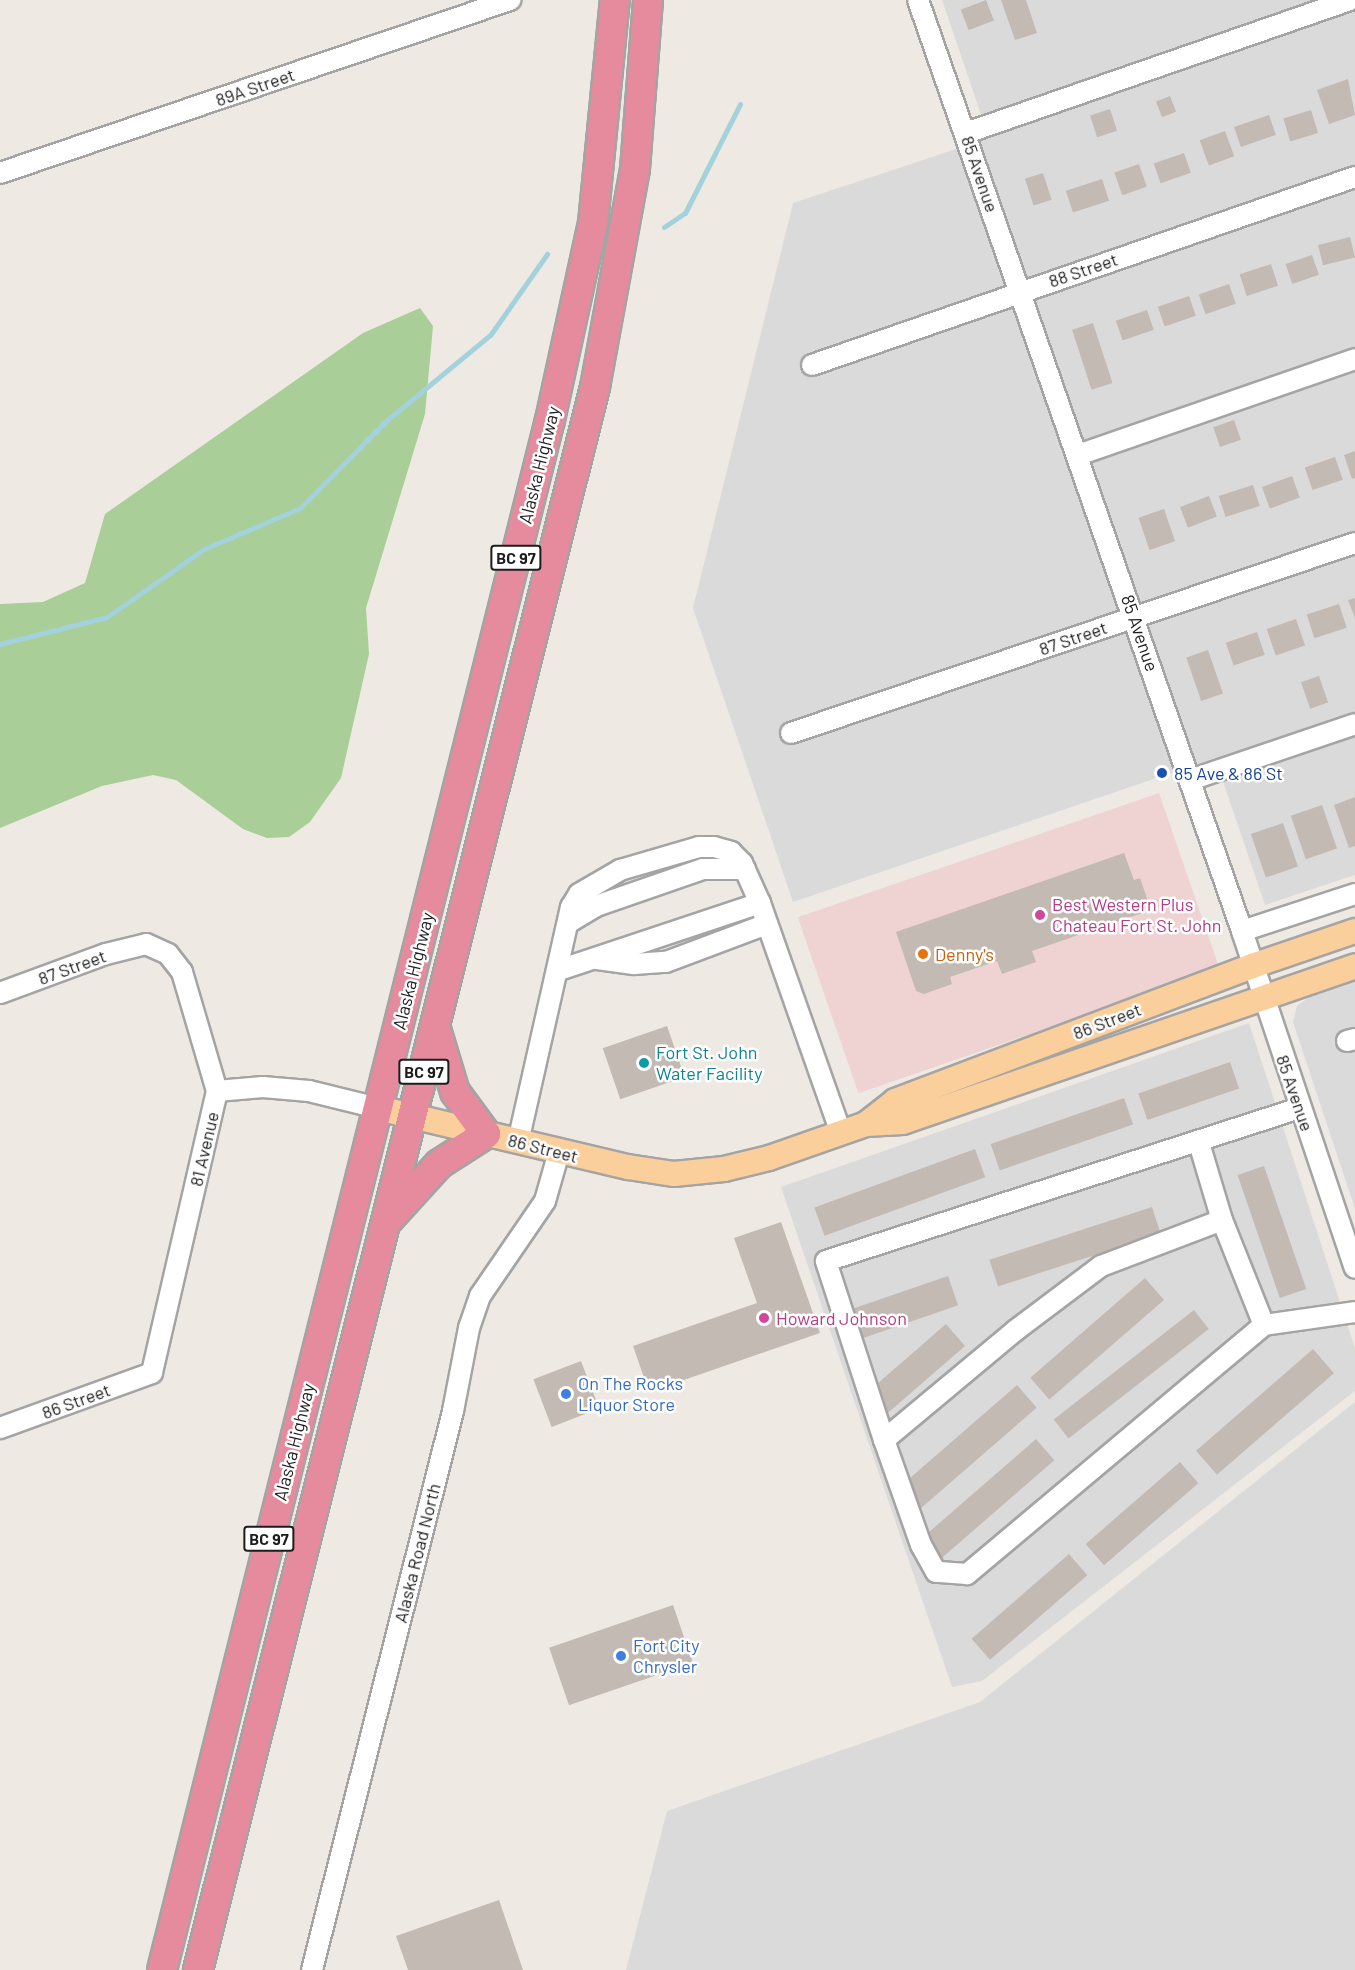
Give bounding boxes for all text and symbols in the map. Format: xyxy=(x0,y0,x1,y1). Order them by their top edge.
street label: 89A Street xyxy=(213,63,297,111)
street label: 85 Avenue xyxy=(957,133,1003,215)
street label: 88 Street xyxy=(1046,248,1120,292)
street label: Alaska Highway xyxy=(514,404,564,526)
road number: BC 97 xyxy=(489,545,543,571)
street label: 85 Avenue xyxy=(1117,592,1163,674)
street label: 87 Street xyxy=(1036,616,1110,660)
place label: 85 Ave & 86 St xyxy=(1174,762,1283,784)
marker: 85 Ave & 86 St xyxy=(1155,766,1169,780)
place label: Best Western Plus Chateau Fort St. John xyxy=(1052,894,1222,936)
marker: Best Western Plus Chateau Fort St. John xyxy=(1033,908,1047,922)
street label: Alaska Highway xyxy=(388,910,438,1032)
place label: Denny's xyxy=(935,943,994,965)
street label: 87 Street xyxy=(35,945,109,989)
marker: Denny's xyxy=(916,947,930,961)
street label: 86 Street xyxy=(1070,998,1144,1044)
place label: Fort St. John Water Facility xyxy=(656,1042,762,1084)
street label: 85 Avenue xyxy=(1272,1052,1318,1134)
marker: Fort St. John Water Facility xyxy=(637,1056,651,1070)
road number: BC 97 xyxy=(397,1059,451,1085)
street label: 81 Avenue xyxy=(185,1110,223,1188)
street label: 86 Street xyxy=(506,1129,580,1167)
place label: Howard Johnson xyxy=(776,1307,907,1329)
marker: Howard Johnson xyxy=(757,1311,771,1325)
place label: On The Rocks Liquor Store xyxy=(578,1373,683,1416)
street label: 86 Street xyxy=(39,1379,113,1423)
street label: Alaska Highway xyxy=(269,1381,319,1503)
marker: On The Rocks Liquor Store xyxy=(559,1387,573,1401)
street label: Alaska Road North xyxy=(389,1481,445,1625)
road number: BC 97 xyxy=(242,1526,296,1552)
place label: Fort City Chrysler xyxy=(633,1635,700,1678)
marker: Fort City Chrysler xyxy=(614,1649,628,1663)

